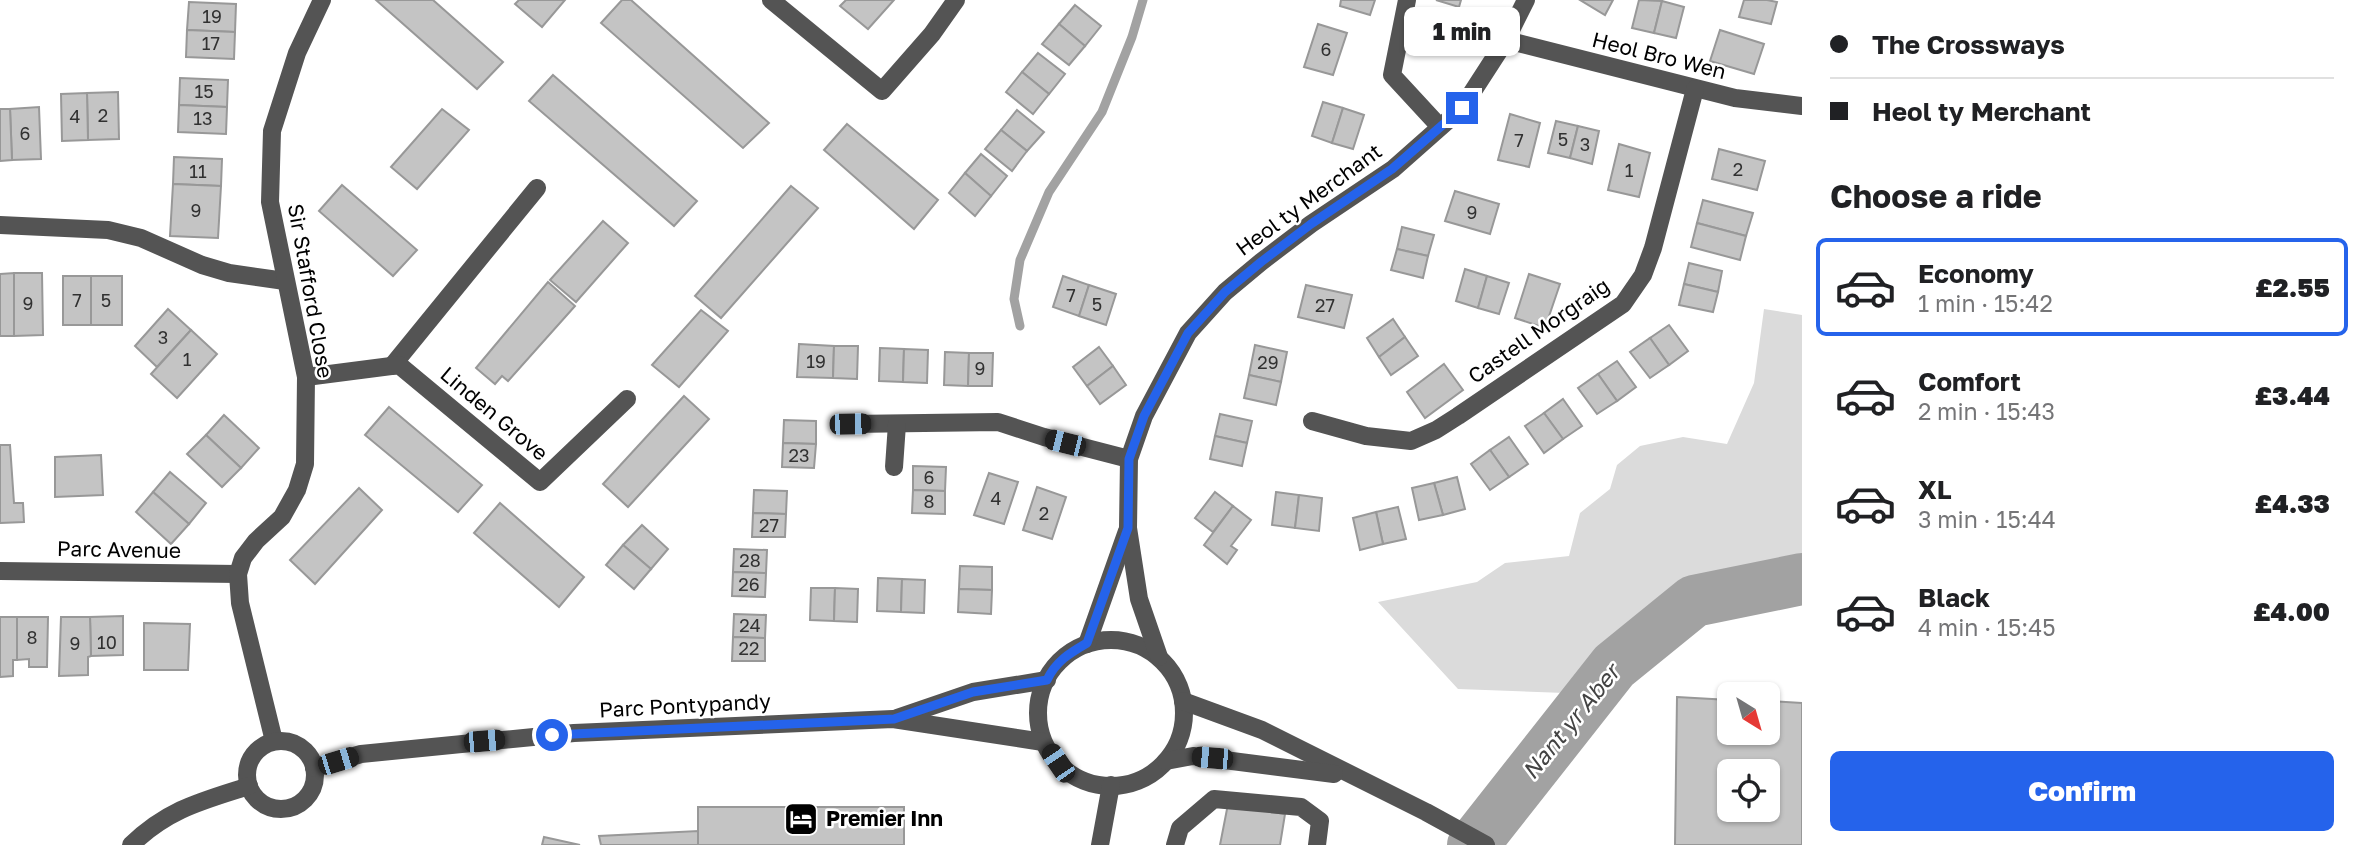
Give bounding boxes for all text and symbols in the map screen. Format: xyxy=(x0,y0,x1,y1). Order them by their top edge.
house number: 19 xyxy=(202,5,222,27)
callout: 1 min xyxy=(1404,7,1520,56)
text: 1 min xyxy=(1433,17,1491,45)
street label: Heol Bro Wen xyxy=(1590,26,1729,84)
text: The Crossways xyxy=(1872,29,2065,60)
house number: 17 xyxy=(202,32,220,54)
house number: 6 xyxy=(1321,38,1331,60)
house number: 15 xyxy=(194,80,214,102)
route end xyxy=(1446,92,1478,124)
text: Heol ty Merchant xyxy=(1872,96,2091,127)
house number: 2 xyxy=(98,104,108,126)
house number: 4 xyxy=(70,105,81,127)
house number: 13 xyxy=(193,107,213,129)
house number: 6 xyxy=(20,122,30,144)
house number: 5 xyxy=(1558,128,1568,150)
house number: 7 xyxy=(1514,129,1524,151)
house number: 3 xyxy=(1580,133,1590,155)
street label: Heol ty Merchant xyxy=(1230,138,1386,261)
house number: 2 xyxy=(1733,158,1743,180)
house number: 1 xyxy=(1625,159,1634,181)
house number: 11 xyxy=(189,160,207,182)
text: Choose a ride xyxy=(1830,177,2042,215)
house number: 9 xyxy=(191,199,201,221)
house number: 9 xyxy=(1467,201,1477,223)
street label: Sir Stafford Close xyxy=(283,202,339,380)
icon: car xyxy=(1834,256,1897,319)
text: Economy xyxy=(1918,258,2034,289)
street label: Castell Morgraig xyxy=(1463,272,1614,389)
text: £2.55 xyxy=(2255,272,2330,303)
house number: 7 xyxy=(1066,284,1076,306)
house number: 7 xyxy=(72,289,82,311)
house number: 5 xyxy=(101,289,111,311)
text: 1 min · 15:42 xyxy=(1918,289,2053,317)
house number: 9 xyxy=(23,292,33,314)
house number: 5 xyxy=(1092,293,1102,315)
house number: 27 xyxy=(1315,294,1335,316)
house number: 3 xyxy=(158,326,168,348)
house number: 1 xyxy=(183,348,192,370)
house number: 19 xyxy=(806,350,826,372)
house number: 29 xyxy=(1257,351,1279,373)
house number: 9 xyxy=(975,357,985,379)
street label: Linden Grove xyxy=(436,361,554,466)
icon: car xyxy=(1834,364,1897,427)
text: Comfort xyxy=(1918,366,2021,397)
text: £3.44 xyxy=(2255,380,2330,411)
text: 2 min · 15:43 xyxy=(1918,397,2055,425)
car xyxy=(829,413,872,435)
car xyxy=(1043,428,1088,458)
house number: 23 xyxy=(789,444,809,466)
house number: 6 xyxy=(924,466,934,488)
icon: car xyxy=(1834,472,1897,535)
text: XL xyxy=(1918,474,1952,505)
house number: 4 xyxy=(991,487,1002,509)
text: £4.33 xyxy=(2255,488,2330,519)
house number: 8 xyxy=(924,490,934,512)
house number: 2 xyxy=(1039,502,1049,524)
text: 3 min · 15:44 xyxy=(1918,505,2056,533)
house number: 27 xyxy=(759,514,779,536)
street label: Parc Avenue xyxy=(57,535,181,563)
house number: 28 xyxy=(739,549,761,571)
house number: 26 xyxy=(738,573,760,595)
icon: car xyxy=(1834,580,1897,643)
text: Black xyxy=(1918,582,1990,613)
text: £4.00 xyxy=(2253,596,2330,627)
text: 4 min · 15:45 xyxy=(1918,613,2056,641)
house number: 24 xyxy=(739,614,761,636)
house number: 8 xyxy=(27,626,37,648)
house number: 10 xyxy=(97,631,117,653)
house number: 9 xyxy=(70,632,80,654)
house number: 22 xyxy=(739,637,759,659)
water label: Nant yr Aber xyxy=(1516,656,1627,784)
north arrow xyxy=(1717,682,1780,746)
map controls xyxy=(1717,682,1780,822)
street label: Parc Pontypandy xyxy=(598,688,772,722)
route start xyxy=(536,719,568,751)
car xyxy=(463,729,506,753)
car xyxy=(1038,740,1079,786)
car xyxy=(315,745,362,777)
car xyxy=(1191,746,1234,770)
button: Confirm xyxy=(1830,751,2334,831)
button: locate xyxy=(1717,759,1780,822)
hotel icon: Premier Inn xyxy=(782,800,820,838)
place label: Premier Inn xyxy=(826,805,943,831)

